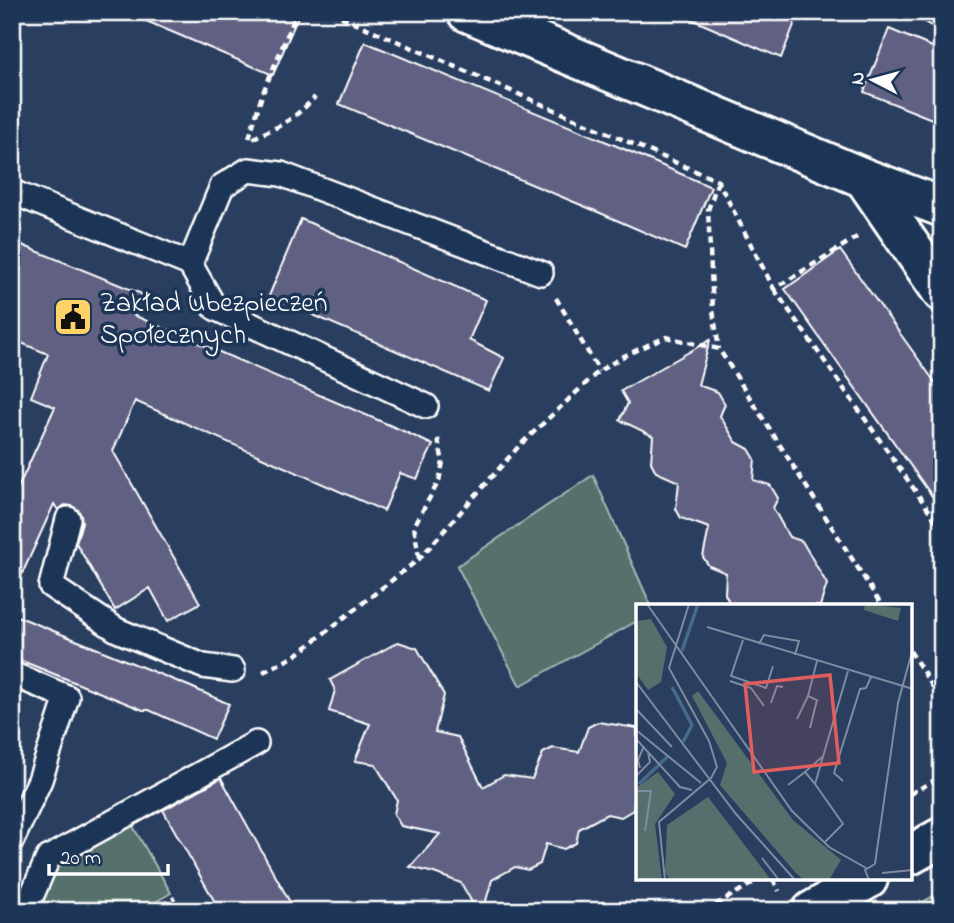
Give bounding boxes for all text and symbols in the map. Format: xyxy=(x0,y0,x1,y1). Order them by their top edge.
north arrow xyxy=(838,46,908,116)
text: N xyxy=(844,71,873,86)
place label: Zakład Ubezpieczeń Społecznych xyxy=(100,284,328,357)
public building icon: Zakład Ubezpieczeń Społecznych xyxy=(52,296,94,338)
inset map xyxy=(636,604,912,881)
scale bar xyxy=(49,832,168,876)
text: 20 m xyxy=(60,844,101,874)

